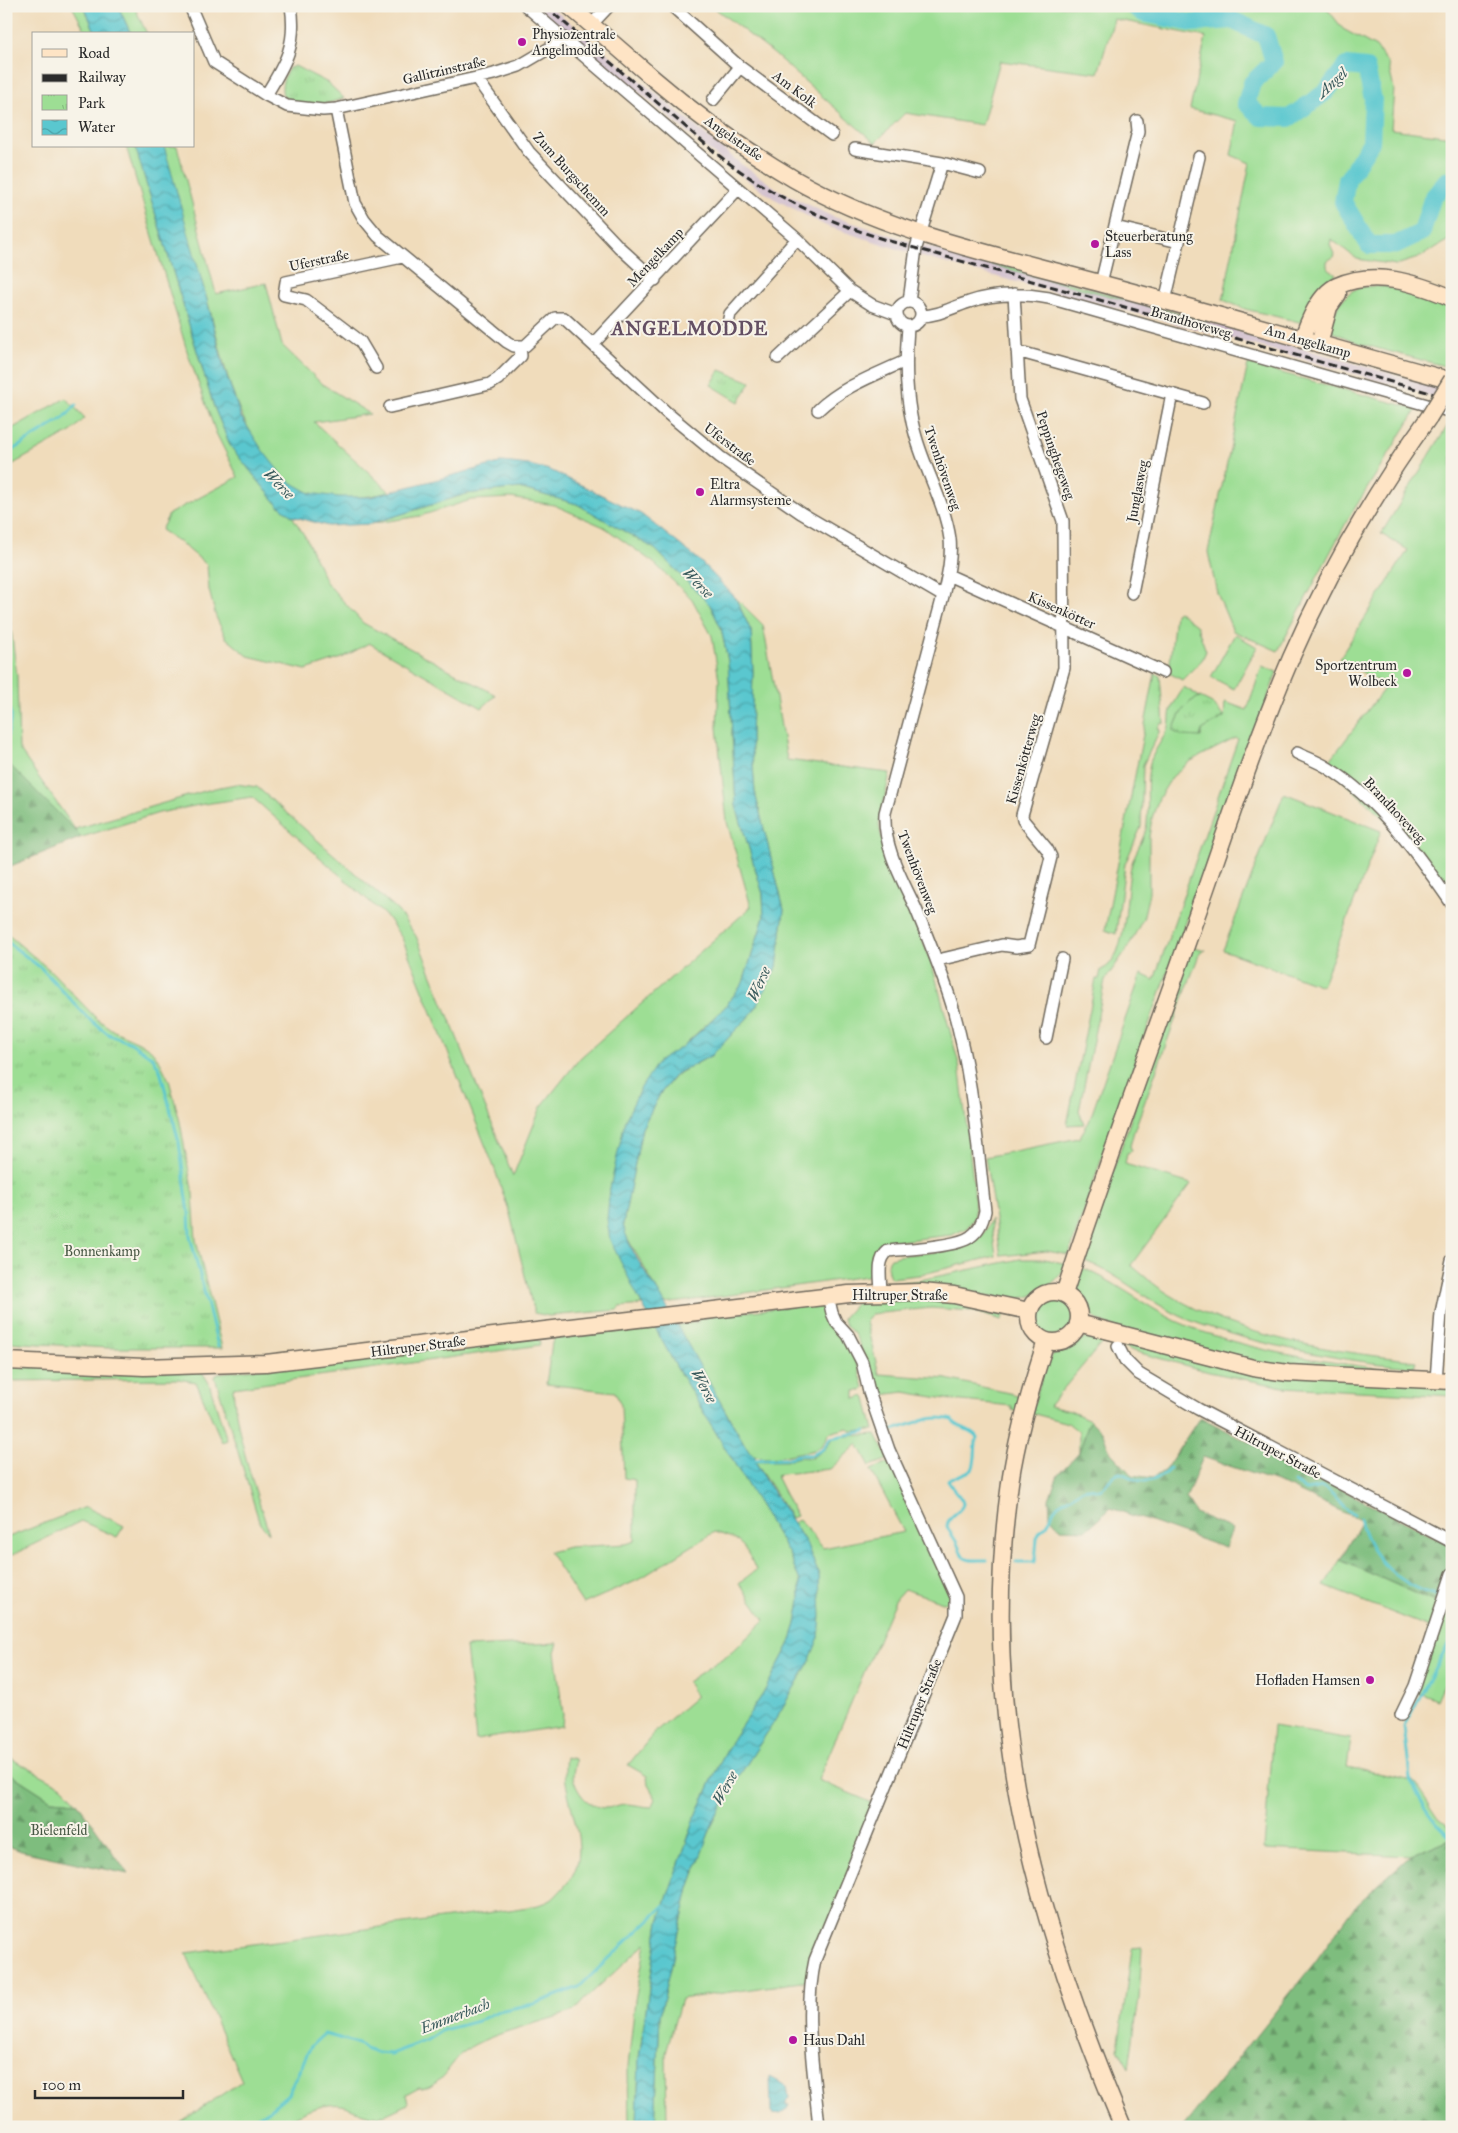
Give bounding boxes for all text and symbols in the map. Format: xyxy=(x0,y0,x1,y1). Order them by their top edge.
place label: Physiozentrale Angelmodde xyxy=(531,26,616,59)
legend xyxy=(32,32,195,148)
marker: Physiozentrale Angelmodde xyxy=(516,36,528,48)
text: Road xyxy=(78,44,110,62)
street label: Gallitzinstraße xyxy=(401,53,487,88)
water label: Angel xyxy=(1311,63,1353,103)
street label: Am Kolk xyxy=(768,67,821,112)
text: Railway xyxy=(78,68,127,86)
text: Park xyxy=(78,94,105,112)
street label: Angelstraße xyxy=(700,112,766,165)
text: Water xyxy=(78,118,115,136)
street label: Zum Burgschemm xyxy=(529,129,614,220)
street label: Mengelkamp xyxy=(624,224,687,291)
place label: Steuerberatung Lass xyxy=(1105,228,1193,261)
marker: Steuerberatung Lass xyxy=(1089,238,1101,250)
street label: Uferstraße xyxy=(288,246,351,275)
street label: Brandhoveweg xyxy=(1148,303,1234,342)
district label: ANGELMODDE xyxy=(610,317,768,340)
street label: Am Angelkamp xyxy=(1262,321,1353,362)
street label: Peppinghegeweg xyxy=(1032,409,1079,502)
street label: Uferstraße xyxy=(700,419,759,470)
street label: Twenhövenweg xyxy=(920,424,965,513)
street label: Junglasweg xyxy=(1123,458,1153,526)
water label: Werse xyxy=(260,465,298,503)
place label: Eltra Alarmsysteme xyxy=(709,476,791,509)
marker: Eltra Alarmsysteme xyxy=(694,486,706,498)
water label: Werse xyxy=(679,564,717,602)
street label: Kissenkötter xyxy=(1025,588,1099,633)
place label: Sportzentrum Wolbeck xyxy=(1315,657,1397,690)
marker: Sportzentrum Wolbeck xyxy=(1401,667,1413,679)
street label: Kissenkötterweg xyxy=(1002,711,1045,806)
street label: Brandhoveweg xyxy=(1360,774,1430,847)
street label: Twenhövenweg xyxy=(894,828,941,917)
water label: Werse xyxy=(744,964,775,1004)
park label: Bonnenkamp xyxy=(64,1243,140,1260)
street label: Hiltruper Straße xyxy=(852,1287,948,1304)
street label: Hiltruper Straße xyxy=(369,1332,467,1361)
water label: Werse xyxy=(687,1366,721,1406)
street label: Hiltruper Straße xyxy=(1231,1422,1324,1483)
street label: Hiltruper Straße xyxy=(894,1656,945,1752)
place label: Hofladen Hamsen xyxy=(1255,1672,1360,1689)
marker: Hofladen Hamsen xyxy=(1364,1674,1376,1686)
water label: Werse xyxy=(708,1768,742,1808)
park label: Bielenfeld xyxy=(30,1822,88,1839)
water label: Emmerbach xyxy=(417,1994,493,2038)
place label: Haus Dahl xyxy=(803,2032,865,2049)
marker: Haus Dahl xyxy=(787,2034,799,2046)
scale bar xyxy=(35,2068,182,2100)
text: 100 m xyxy=(42,2076,82,2094)

